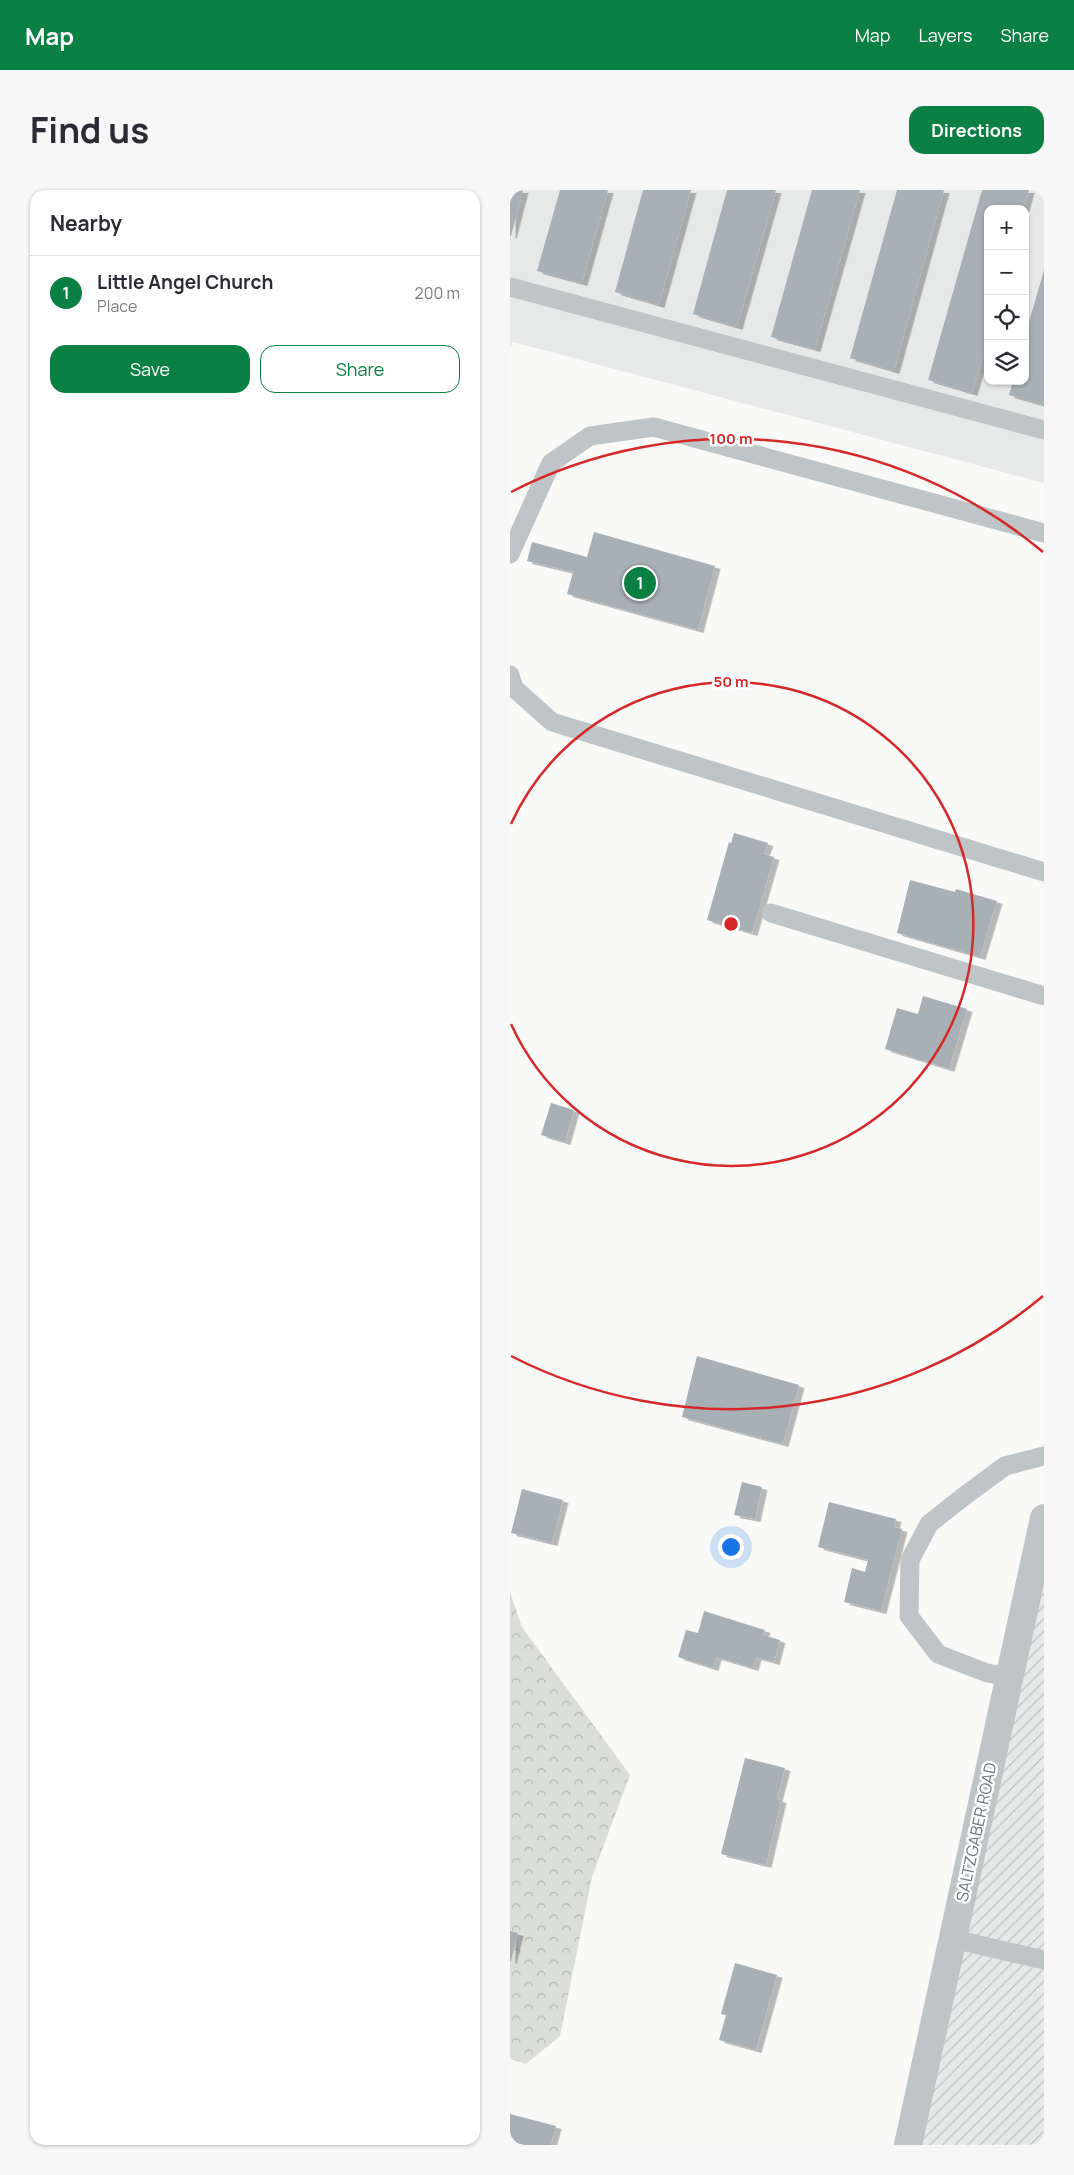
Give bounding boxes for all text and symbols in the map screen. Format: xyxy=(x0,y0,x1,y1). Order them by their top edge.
text: Map xyxy=(25,19,74,52)
text: Map xyxy=(855,23,890,47)
text: Layers xyxy=(918,23,972,47)
text: Share xyxy=(1000,23,1049,47)
text: Find us xyxy=(30,106,149,154)
button: Directions xyxy=(909,106,1044,154)
map controls xyxy=(984,205,1029,385)
button: + xyxy=(984,205,1029,250)
text: Nearby xyxy=(50,209,122,237)
button: − xyxy=(984,250,1029,295)
text: Little Angel Church xyxy=(97,269,273,295)
text: 1 xyxy=(62,282,70,304)
text: 200 m xyxy=(415,282,460,304)
text: Place xyxy=(97,295,137,317)
button: locate xyxy=(984,295,1029,340)
button: layers xyxy=(984,340,1029,385)
button: Save xyxy=(50,345,250,393)
button: Share xyxy=(260,345,460,393)
text: 100 m xyxy=(710,428,752,449)
pin: 1 xyxy=(624,564,656,602)
text: 50 m xyxy=(713,671,749,692)
centre of rings xyxy=(722,915,740,933)
your location xyxy=(718,1534,744,1560)
street label: SALTZGABER ROAD xyxy=(951,1760,1002,1903)

